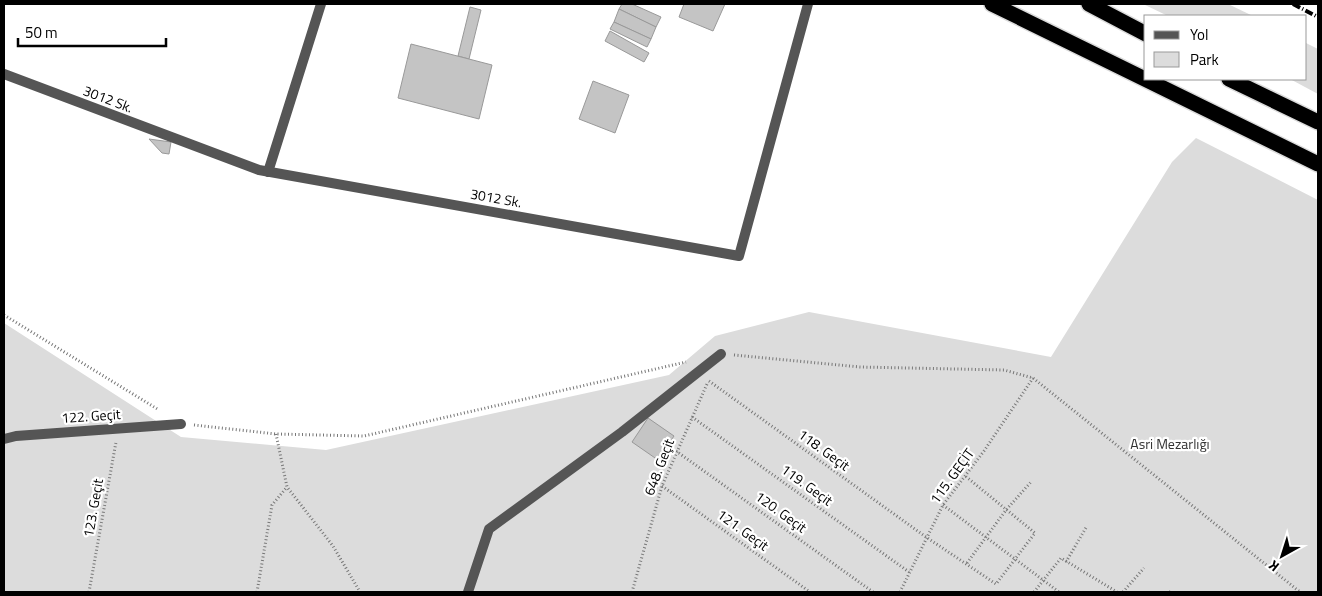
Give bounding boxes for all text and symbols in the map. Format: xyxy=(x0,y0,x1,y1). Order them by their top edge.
scale bar xyxy=(18,15,165,47)
legend xyxy=(1144,15,1307,80)
text: 50 m xyxy=(25,21,58,44)
text: Yol xyxy=(1190,23,1208,46)
text: Park xyxy=(1190,48,1219,71)
street label: 3012 Sk. xyxy=(80,79,136,118)
street label: 3012 Sk. xyxy=(469,183,523,212)
street label: 122. Geçit xyxy=(61,403,121,428)
street label: 118. Geçit xyxy=(794,424,855,476)
park label: Asri Mezarlığı xyxy=(1130,433,1210,454)
street label: 648. Geçit xyxy=(638,435,679,498)
street label: 115. GEÇİT xyxy=(924,443,979,508)
street label: 119. Geçit xyxy=(777,459,838,511)
street label: 123. Geçit xyxy=(77,477,108,539)
street label: 120. Geçit xyxy=(751,486,812,538)
street label: 121. Geçit xyxy=(713,504,774,556)
north arrow xyxy=(1257,531,1307,581)
text: K xyxy=(1263,555,1283,577)

